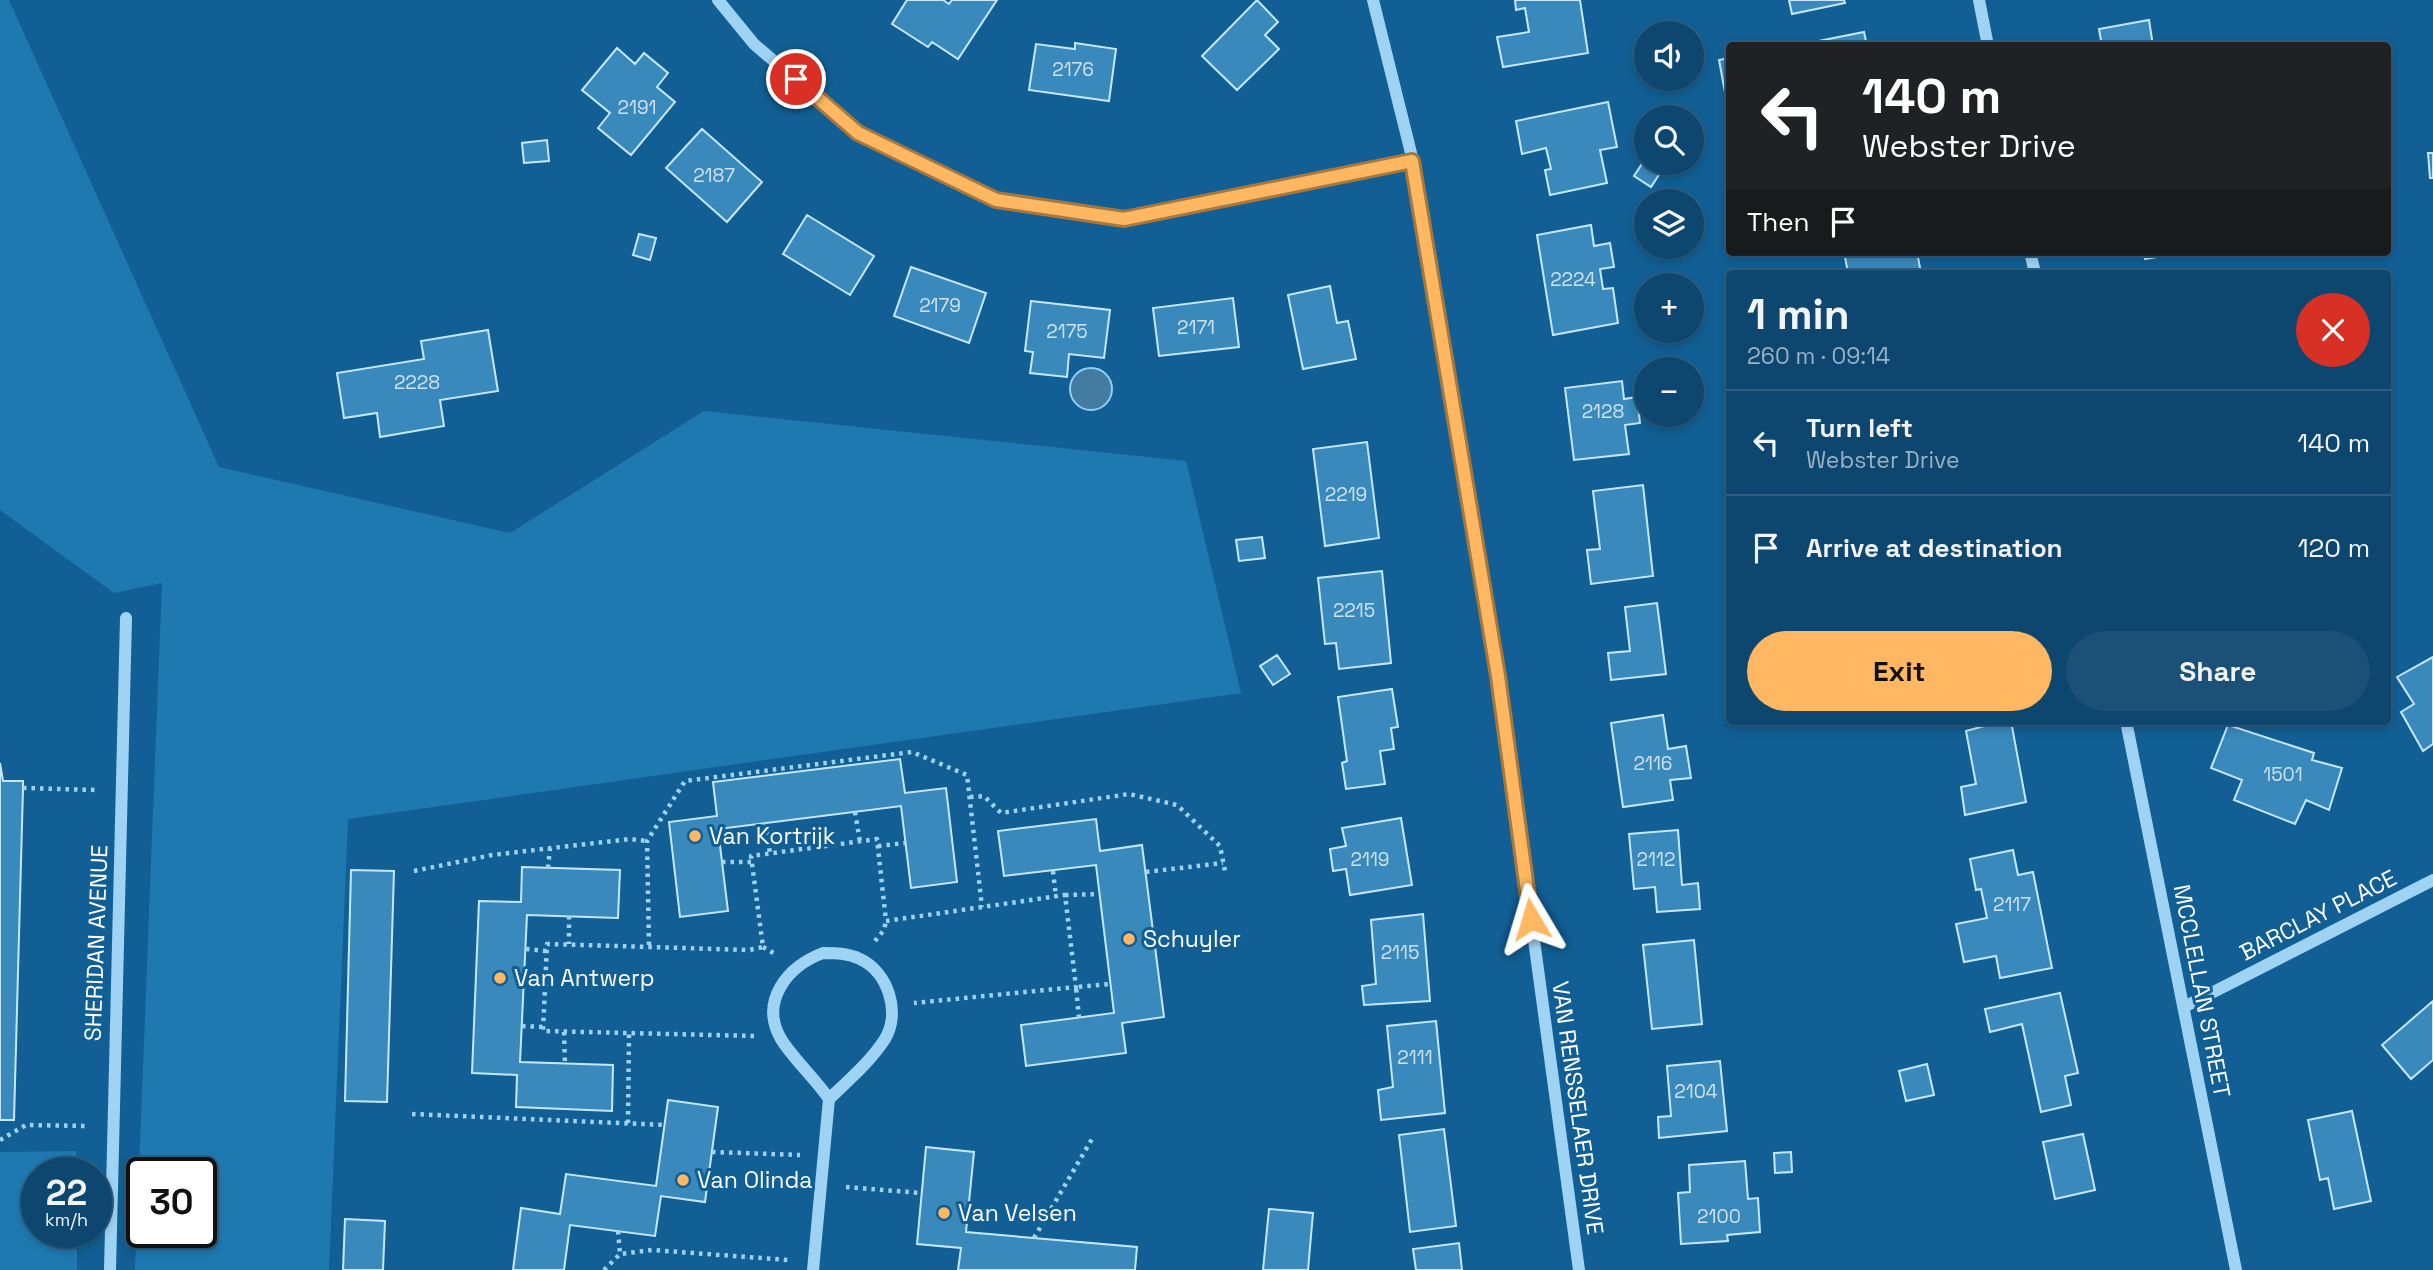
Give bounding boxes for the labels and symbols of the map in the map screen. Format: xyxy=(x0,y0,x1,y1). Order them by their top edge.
pin xyxy=(766,49,826,109)
house number: 2176 xyxy=(1052,57,1094,82)
house number: 2191 xyxy=(618,95,656,120)
house number: 2187 xyxy=(693,163,735,188)
house number: 2224 xyxy=(1550,267,1596,292)
house number: 2179 xyxy=(919,293,961,318)
house number: 2171 xyxy=(1177,315,1215,340)
house number: 2175 xyxy=(1046,319,1088,344)
house number: 2228 xyxy=(394,370,440,395)
house number: 2128 xyxy=(1582,399,1624,424)
house number: 2219 xyxy=(1325,482,1367,507)
house number: 2215 xyxy=(1333,598,1375,623)
house number: 2116 xyxy=(1634,751,1672,776)
house number: 1501 xyxy=(2263,762,2303,787)
place label: Van Kortrijk xyxy=(709,821,835,851)
marker: Van Kortrijk xyxy=(687,828,703,844)
street label: SHERIDAN AVENUE xyxy=(78,844,114,1042)
house number: 2119 xyxy=(1351,847,1389,872)
house number: 2112 xyxy=(1637,847,1675,872)
street label: BARCLAY PLACE xyxy=(2234,863,2402,967)
position arrow xyxy=(1494,882,1568,956)
street label: MCCLELLAN STREET xyxy=(2167,882,2237,1100)
house number: 2117 xyxy=(1993,892,2031,917)
place label: Schuyler xyxy=(1143,924,1241,954)
marker: Schuyler xyxy=(1121,931,1137,947)
house number: 2115 xyxy=(1381,940,1419,965)
place label: Van Antwerp xyxy=(514,963,655,993)
marker: Van Antwerp xyxy=(492,970,508,986)
street label: VAN RENSSELAER DRIVE xyxy=(1545,979,1611,1237)
house number: 2111 xyxy=(1397,1045,1433,1070)
house number: 2104 xyxy=(1674,1079,1718,1104)
speed limit sign: 30 xyxy=(126,1157,217,1248)
place label: Van Olinda xyxy=(697,1165,812,1195)
marker: Van Olinda xyxy=(675,1172,691,1188)
place label: Van Velsen xyxy=(958,1198,1077,1228)
house number: 2100 xyxy=(1697,1204,1741,1229)
marker: Van Velsen xyxy=(936,1205,952,1221)

